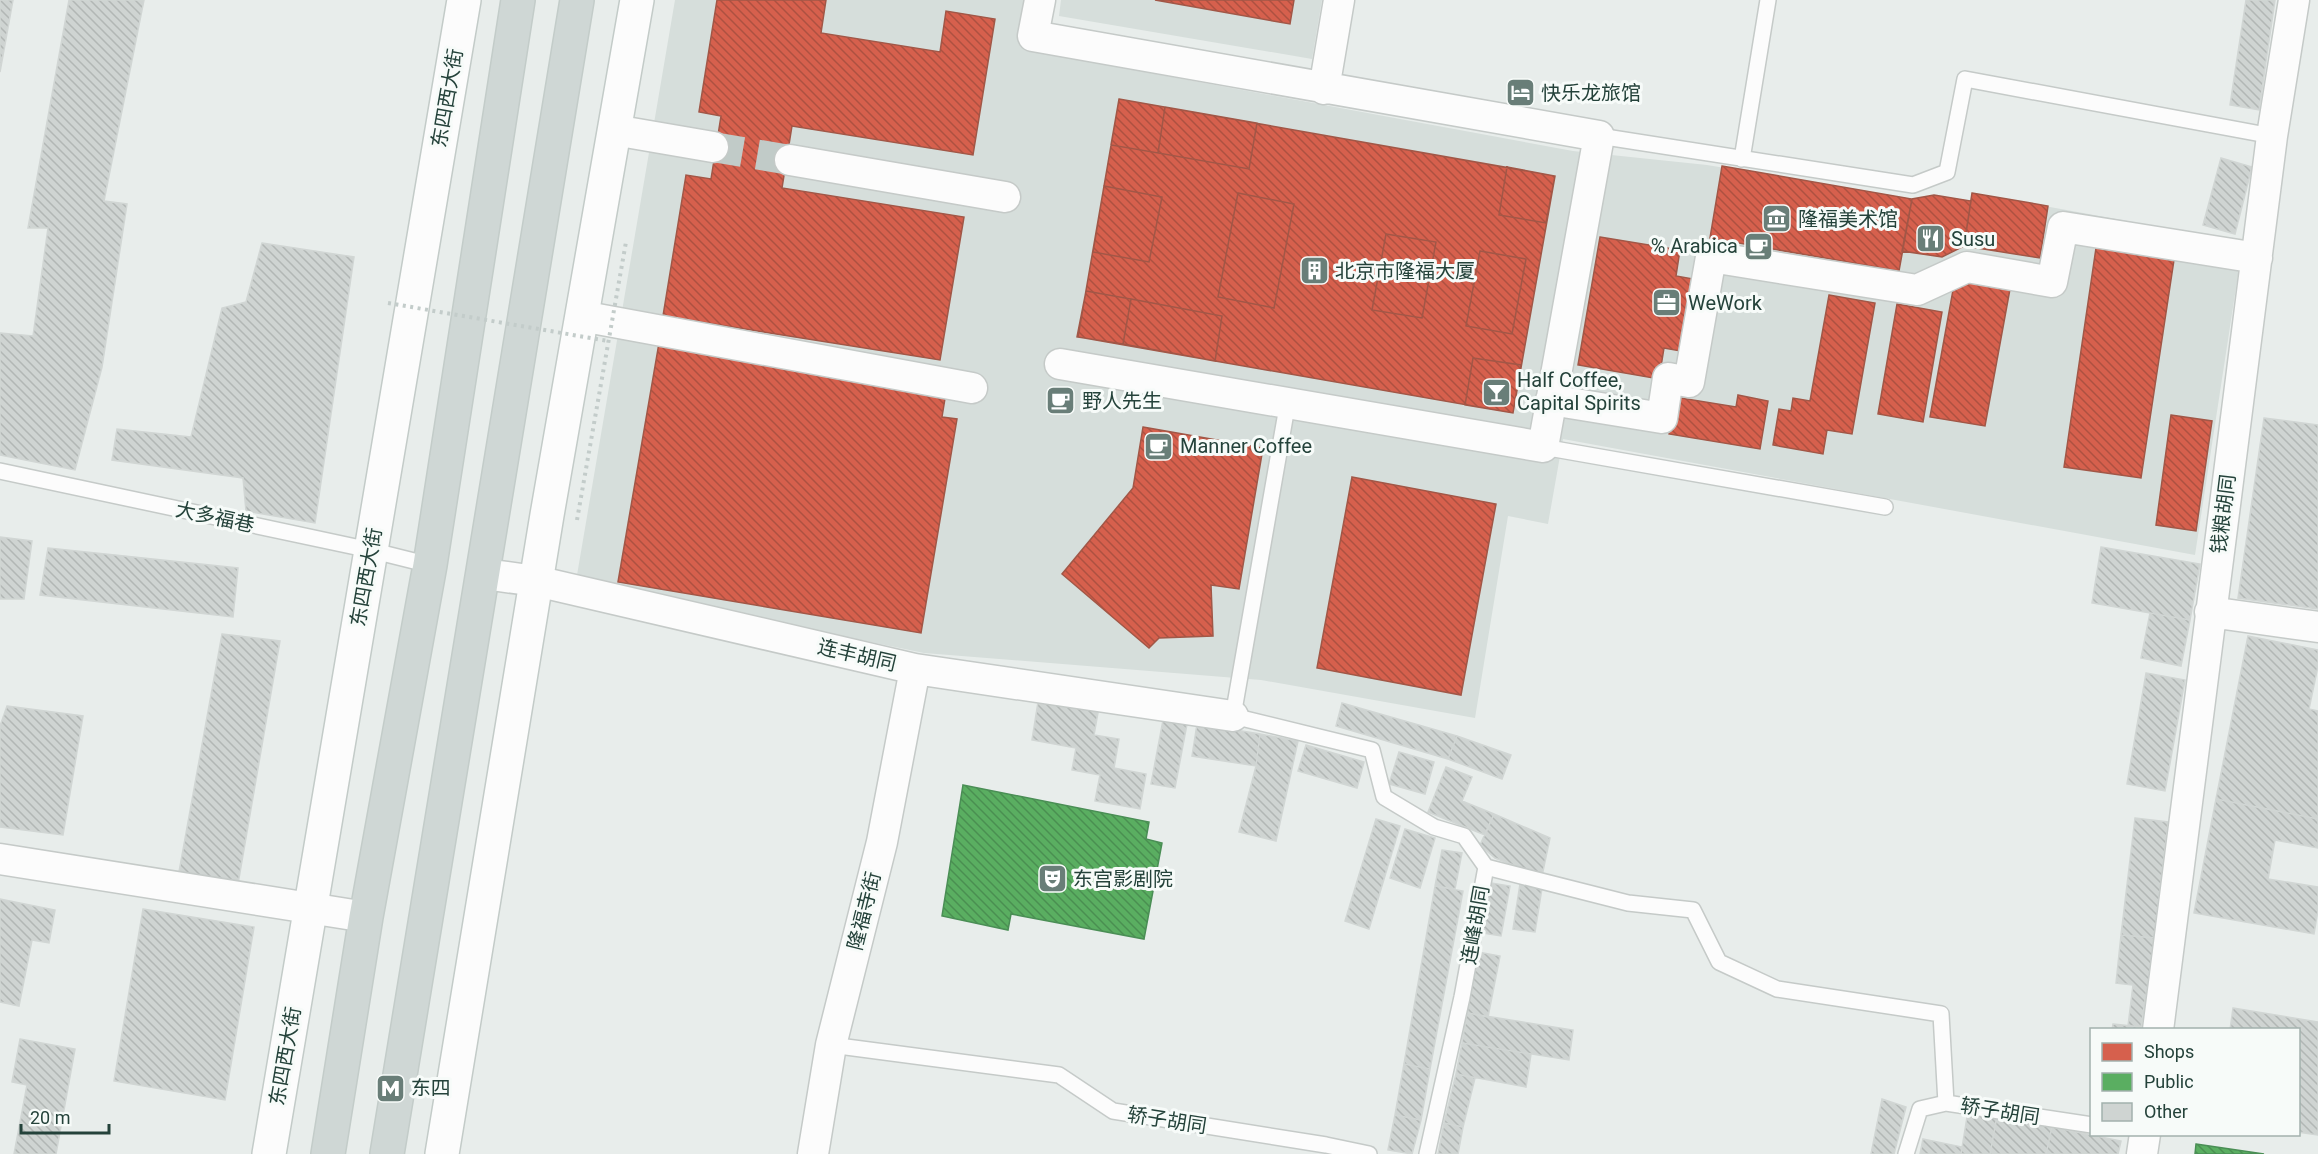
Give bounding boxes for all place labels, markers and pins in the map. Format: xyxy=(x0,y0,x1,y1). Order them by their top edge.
hotel icon: 快乐龙旅馆 xyxy=(1504,77,1536,109)
place label: 快乐龙旅馆 xyxy=(1541,81,1641,105)
museum icon: 隆福美术馆 xyxy=(1761,203,1793,235)
place label: 隆福美术馆 xyxy=(1798,207,1898,231)
restaurant icon: Susu xyxy=(1914,223,1946,255)
place label: Susu xyxy=(1951,227,1995,251)
cafe icon: % Arabica xyxy=(1743,230,1775,262)
place label: % Arabica xyxy=(1651,234,1738,258)
building icon: 北京市隆福大厦 xyxy=(1298,255,1330,287)
place label: 北京市隆福大厦 xyxy=(1335,259,1475,283)
office icon: WeWork xyxy=(1651,287,1683,319)
place label: WeWork xyxy=(1688,291,1763,315)
place label: Half Coffee, Capital Spirits xyxy=(1517,368,1641,415)
bar icon: Half Coffee, Capital Spirits xyxy=(1480,376,1512,408)
cafe icon: 野人先生 xyxy=(1045,385,1077,417)
place label: 野人先生 xyxy=(1082,389,1162,413)
cafe icon: Manner Coffee xyxy=(1143,430,1175,462)
place label: Manner Coffee xyxy=(1180,434,1312,458)
theatre icon: 东宫影剧院 xyxy=(1036,863,1068,895)
place label: 东宫影剧院 xyxy=(1073,867,1173,891)
metro station icon: 东四 xyxy=(374,1072,406,1104)
place label: 东四 xyxy=(411,1076,451,1100)

